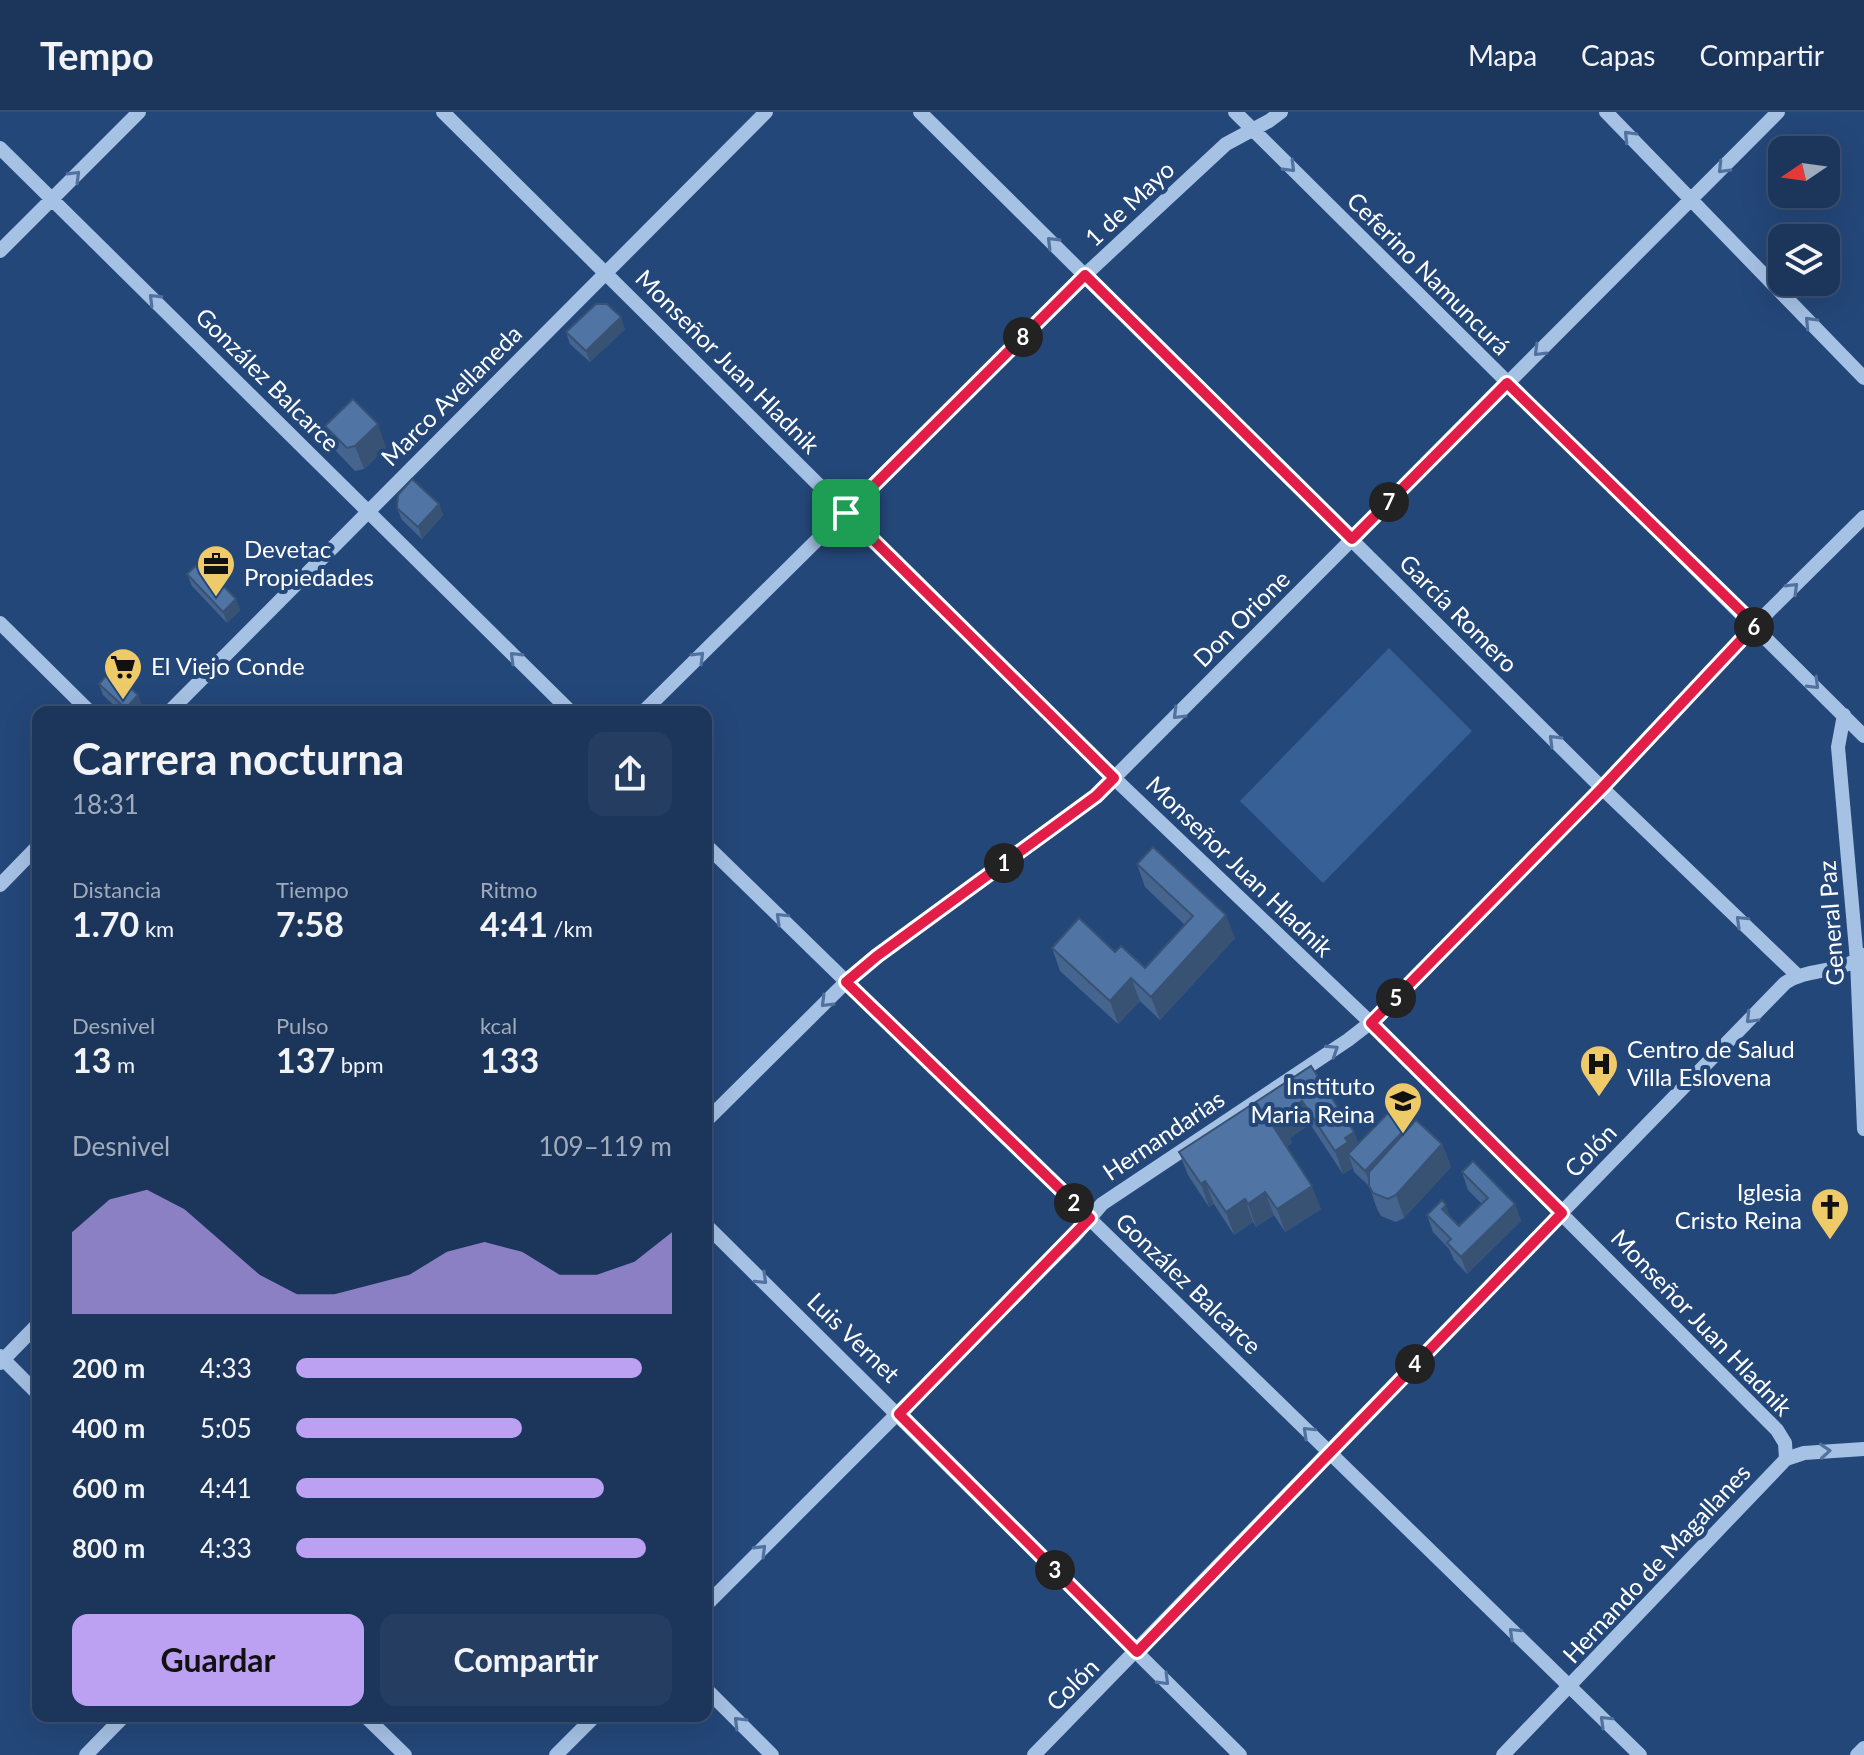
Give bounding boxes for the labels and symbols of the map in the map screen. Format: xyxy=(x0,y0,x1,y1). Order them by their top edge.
one-way arrow xyxy=(1623,130,1638,145)
north arrow xyxy=(1768,136,1840,208)
street label: 1 de Mayo xyxy=(1078,154,1180,252)
one-way arrow xyxy=(1281,158,1295,172)
one-way arrow xyxy=(1718,159,1732,173)
one-way arrow xyxy=(66,171,80,186)
street label: Ceferino Namuncurá xyxy=(1342,185,1517,360)
one-way arrow xyxy=(1046,236,1061,251)
street label: Monseñor Juan Hladnik xyxy=(630,263,827,459)
one-way arrow xyxy=(149,294,163,308)
street label: González Balcarce xyxy=(190,301,346,457)
pin: 8 xyxy=(1003,317,1043,357)
one-way arrow xyxy=(1805,317,1819,331)
street label: Marco Avellaneda xyxy=(375,319,527,471)
one-way arrow xyxy=(1534,342,1548,356)
pin xyxy=(812,479,880,547)
pin: 7 xyxy=(1369,482,1409,522)
place label: Devetac Propiedades xyxy=(244,534,374,591)
office icon: Devetac Propiedades xyxy=(195,543,237,598)
street label: García Romero xyxy=(1394,548,1524,678)
street label: Don Orione xyxy=(1187,564,1295,672)
one-way arrow xyxy=(1784,583,1798,597)
pin: 6 xyxy=(1734,607,1774,647)
supermarket icon: El Viejo Conde xyxy=(102,646,144,701)
place label: El Viejo Conde xyxy=(151,651,305,680)
one-way arrow xyxy=(510,652,525,666)
one-way arrow xyxy=(690,652,704,666)
one-way arrow xyxy=(1805,675,1819,689)
one-way arrow xyxy=(1173,705,1187,719)
one-way arrow xyxy=(1549,735,1563,749)
street label: Monseñor Juan Hladnik xyxy=(1141,769,1340,963)
pin: 1 xyxy=(984,843,1024,883)
street label: General Paz xyxy=(1812,859,1849,987)
one-way arrow xyxy=(776,913,790,928)
one-way arrow xyxy=(1736,916,1750,931)
pin: 5 xyxy=(1376,978,1416,1018)
one-way arrow xyxy=(821,993,835,1007)
one-way arrow xyxy=(1746,1009,1760,1023)
place label: Centro de Salud Villa Eslovena xyxy=(1627,1034,1795,1091)
hospital icon: Centro de Salud Villa Eslovena xyxy=(1578,1043,1620,1098)
one-way arrow xyxy=(1325,1044,1339,1059)
place label: Instituto Maria Reina xyxy=(1251,1071,1375,1128)
school or university icon: Instituto Maria Reina xyxy=(1382,1080,1424,1135)
street label: Hernandarias xyxy=(1097,1084,1229,1186)
street label: Colón xyxy=(1558,1118,1622,1182)
place label: Iglesia Cristo Reina xyxy=(1675,1177,1802,1234)
pin: 2 xyxy=(1054,1183,1094,1223)
church icon: Iglesia Cristo Reina xyxy=(1809,1186,1851,1241)
street label: González Balcarce xyxy=(1110,1206,1268,1360)
street label: Monseñor Juan Hladnik xyxy=(1606,1223,1799,1422)
one-way arrow xyxy=(753,1270,767,1284)
street label: Luis Vernet xyxy=(802,1286,906,1388)
pin: 4 xyxy=(1395,1344,1435,1384)
one-way arrow xyxy=(1303,1426,1317,1441)
one-way arrow xyxy=(1819,1443,1832,1460)
street label: Hernando de Magallanes xyxy=(1556,1457,1756,1668)
one-way arrow xyxy=(752,1545,766,1559)
pin: 3 xyxy=(1035,1550,1075,1590)
one-way arrow xyxy=(1509,1628,1523,1642)
street label: Colón xyxy=(1040,1652,1104,1716)
one-way arrow xyxy=(1155,1671,1170,1685)
one-way arrow xyxy=(1600,1716,1614,1730)
one-way arrow xyxy=(734,1717,748,1731)

